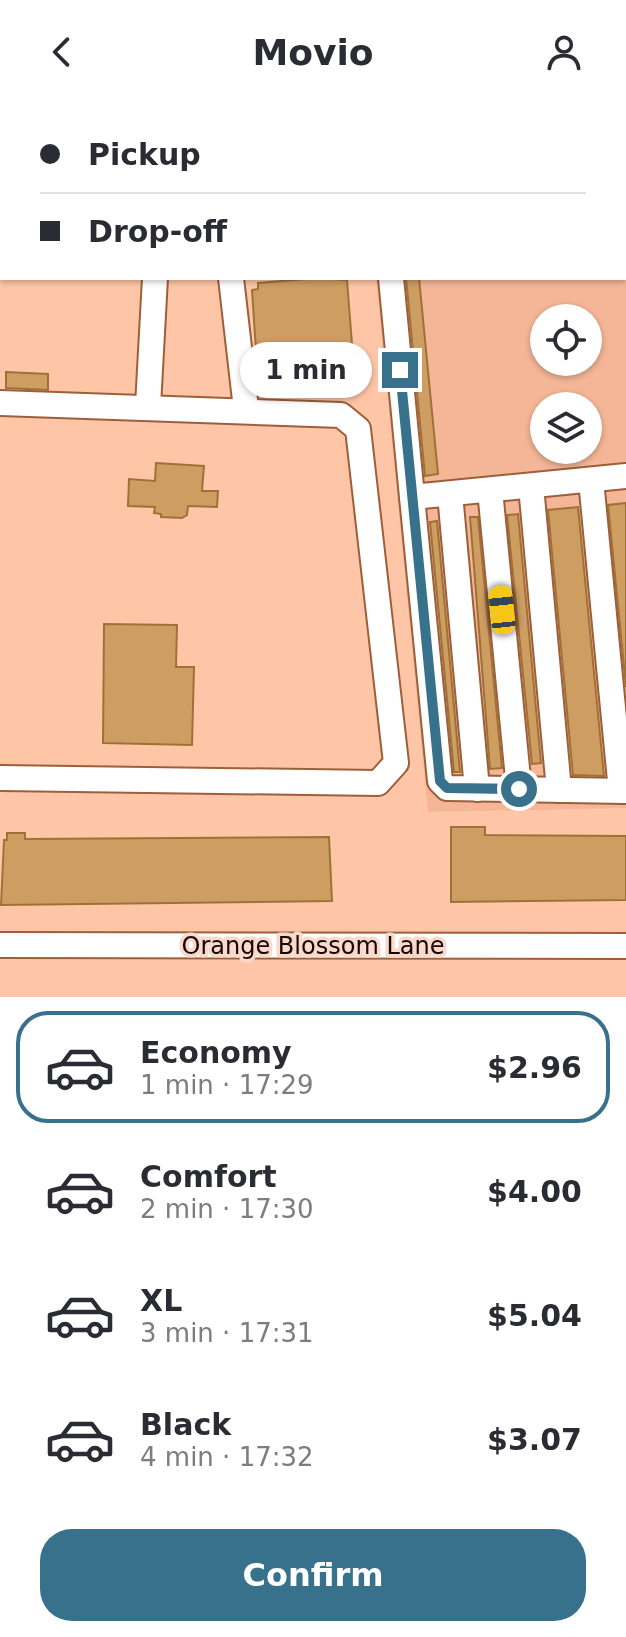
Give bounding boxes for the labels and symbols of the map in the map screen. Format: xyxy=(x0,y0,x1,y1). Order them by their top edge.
callout: 1 min xyxy=(240,342,372,398)
route end xyxy=(382,352,418,388)
car xyxy=(488,585,516,635)
route start xyxy=(501,771,537,807)
street label: Orange Blossom Lane xyxy=(182,932,444,960)

